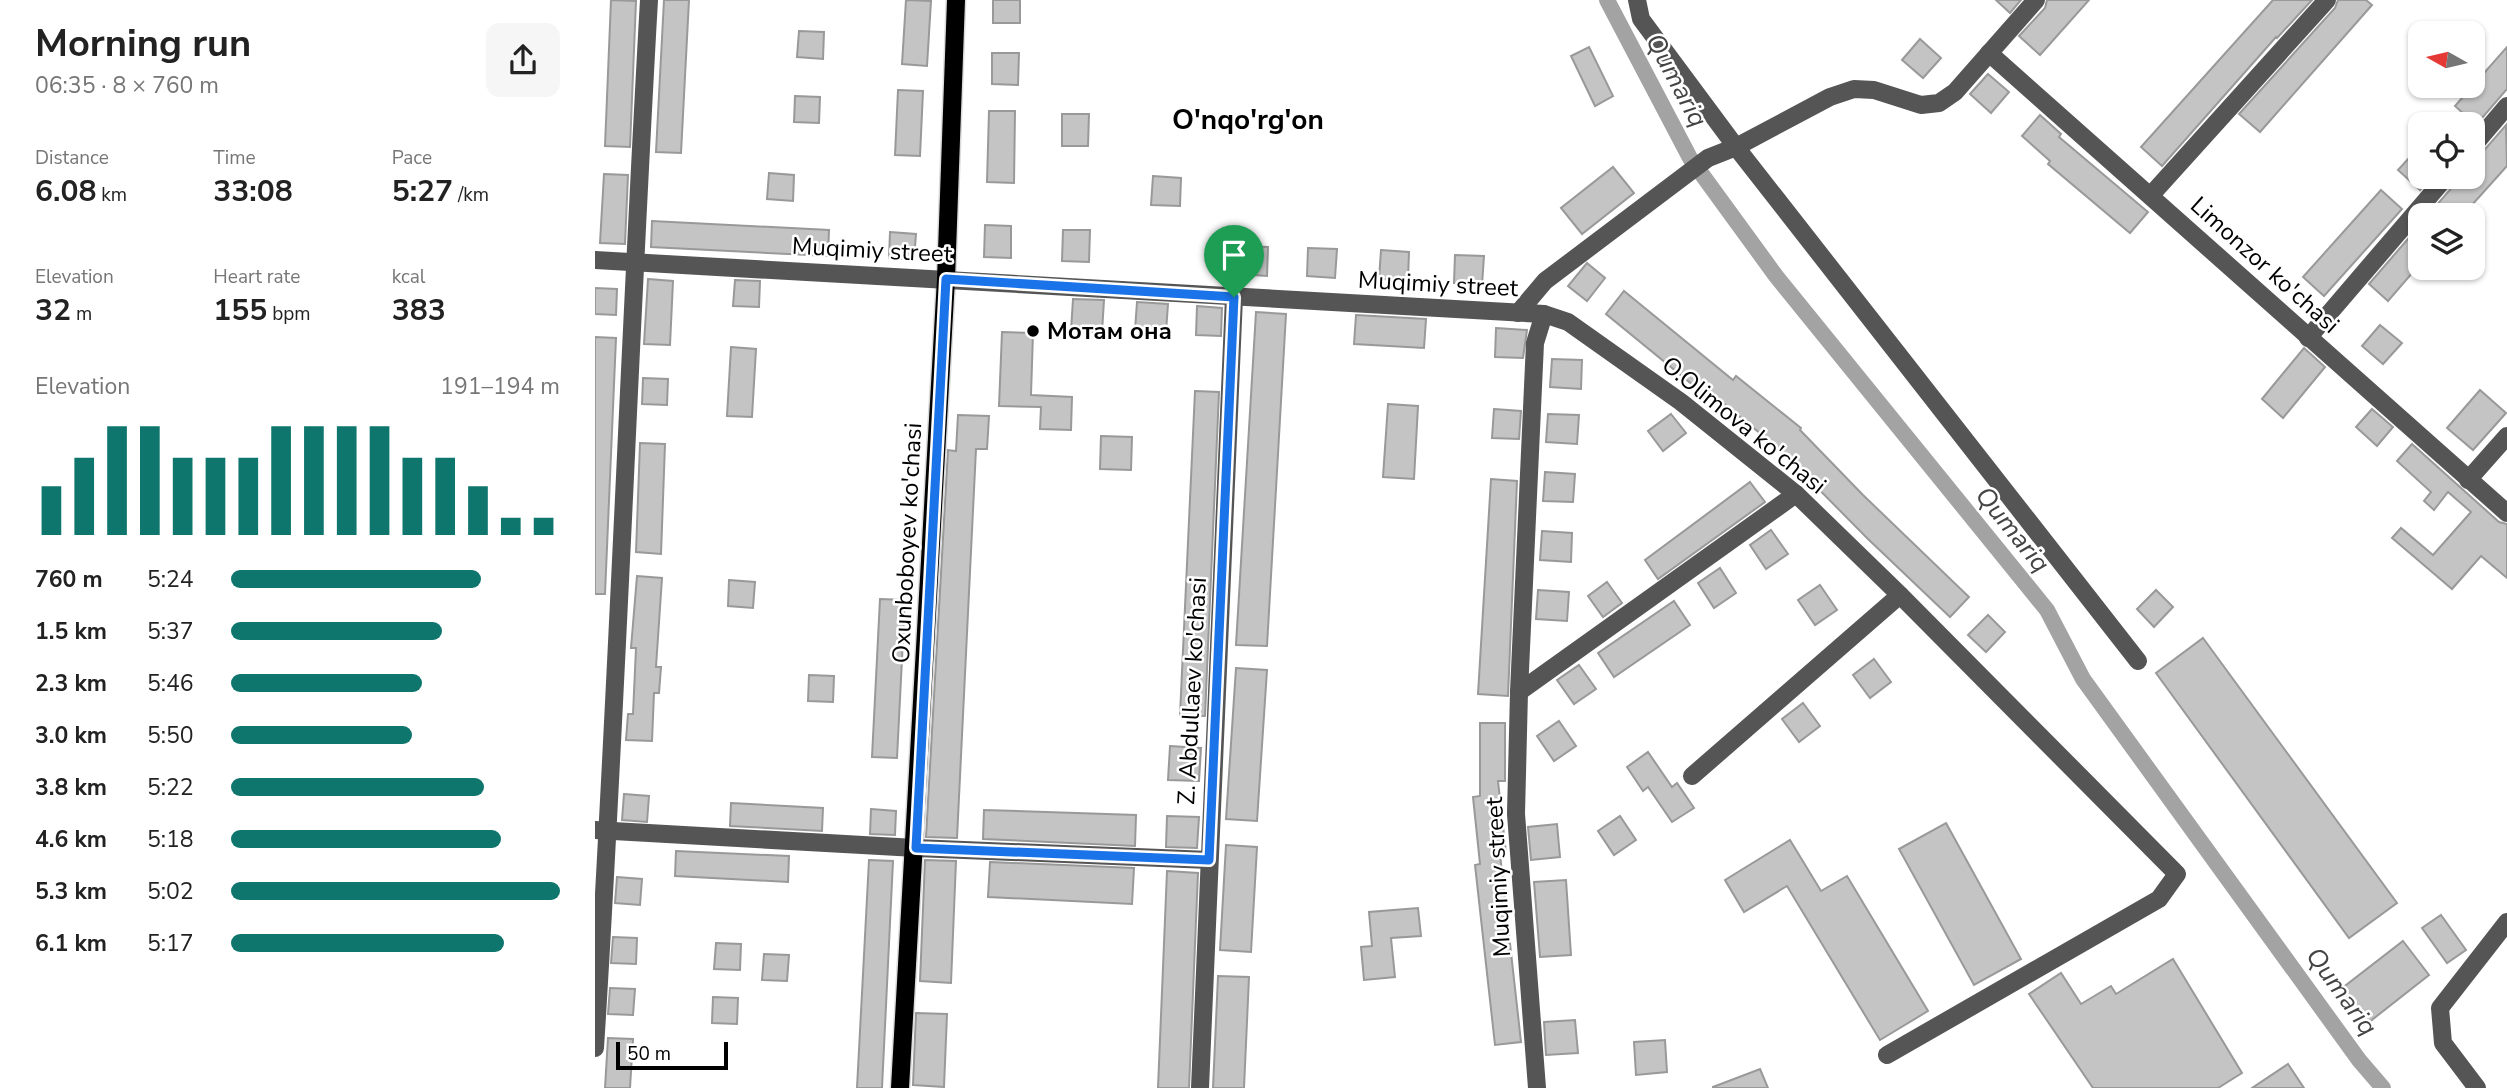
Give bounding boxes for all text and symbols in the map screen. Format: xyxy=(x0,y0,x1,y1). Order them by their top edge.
text: Morning run xyxy=(35,18,251,69)
north arrow xyxy=(2408,21,2485,98)
map controls xyxy=(2408,21,2485,280)
button: share xyxy=(486,23,560,97)
water label: Qumariq xyxy=(1637,27,1716,133)
text: 06:35 · 8 × 760 m xyxy=(35,70,219,101)
district label: O'nqo'rg'on xyxy=(1172,101,1324,139)
button: locate xyxy=(2408,112,2485,189)
text: Distance xyxy=(35,145,109,171)
text: Time xyxy=(213,145,256,171)
text: Pace xyxy=(392,145,432,171)
text: 6.08 xyxy=(35,171,96,212)
text: 33:08 xyxy=(213,171,293,212)
text: 5:27 xyxy=(392,171,453,212)
text: km xyxy=(96,182,127,208)
text: /km xyxy=(453,182,489,208)
street label: Limonzor ko'chasi xyxy=(2184,190,2346,340)
button: layers xyxy=(2408,203,2485,280)
pin xyxy=(1204,225,1264,297)
street label: Muqimiy street xyxy=(791,230,953,270)
icon: arrive xyxy=(1215,236,1253,274)
text: Elevation xyxy=(35,264,114,290)
text: Heart rate xyxy=(213,264,300,290)
text: kcal xyxy=(392,264,425,290)
street label: Muqimiy street xyxy=(1357,264,1519,304)
text: 32 xyxy=(35,290,71,331)
text: 155 xyxy=(213,290,267,331)
text: 383 xyxy=(392,290,446,331)
text: m xyxy=(71,301,92,327)
text: bpm xyxy=(267,301,311,327)
place label: Мотам она xyxy=(1047,315,1172,347)
marker: Мотам она xyxy=(1025,323,1041,339)
street label: O.Olimova ko'chasi xyxy=(1655,349,1833,501)
text: Elevation xyxy=(35,371,130,402)
text: 191–194 m xyxy=(440,371,560,402)
street label: Oxunboboyev ko'chasi xyxy=(885,422,929,664)
water label: Qumariq xyxy=(1967,479,2058,580)
text: 760 m xyxy=(35,564,103,595)
text: 5:24 xyxy=(147,564,194,595)
street label: Z. Abdullaev ko'chasi xyxy=(1170,576,1214,806)
text: 1.5 km xyxy=(35,616,107,647)
text: 5:37 xyxy=(147,616,194,647)
text: 2.3 km xyxy=(35,668,107,699)
text: 5:46 xyxy=(147,668,194,699)
text: 3.0 km xyxy=(35,720,107,751)
text: 5:50 xyxy=(147,720,194,751)
text: 3.8 km xyxy=(35,772,107,803)
text: 5:22 xyxy=(147,772,194,803)
street label: Muqimiy street xyxy=(1478,796,1518,958)
text: 4.6 km xyxy=(35,824,107,855)
text: 5:18 xyxy=(147,824,194,855)
text: 5.3 km xyxy=(35,876,107,907)
text: 5:02 xyxy=(147,876,194,907)
text: 6.1 km xyxy=(35,928,107,959)
text: 5:17 xyxy=(147,928,194,959)
water label: Qumariq xyxy=(2298,940,2385,1042)
scale bar xyxy=(616,1039,728,1071)
text: 50 m xyxy=(627,1041,671,1067)

